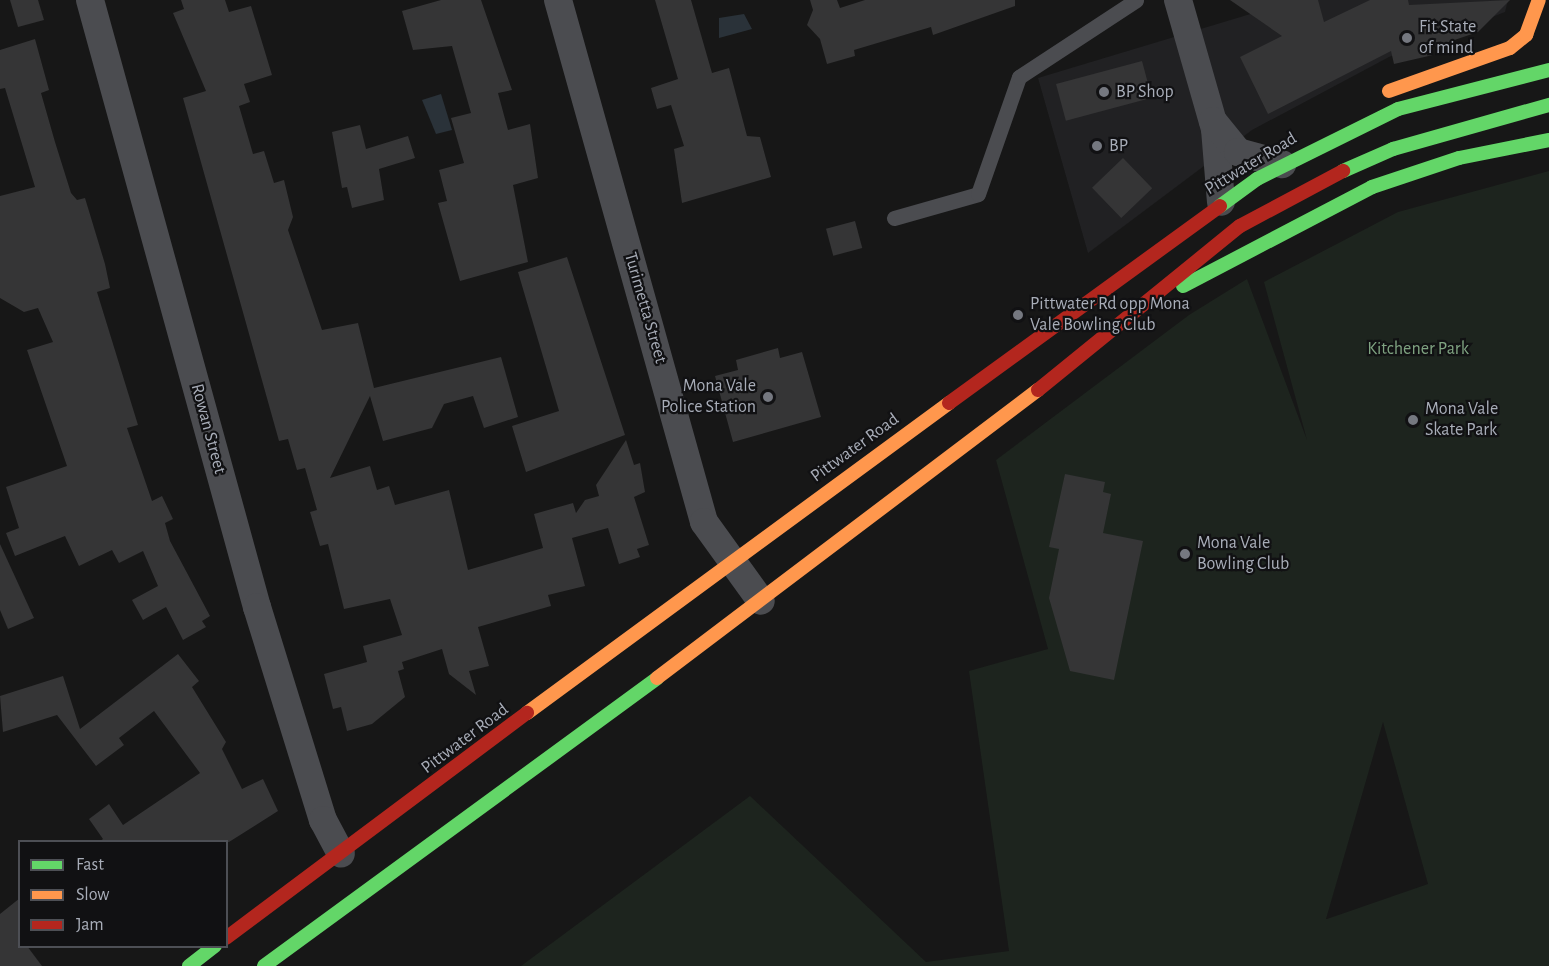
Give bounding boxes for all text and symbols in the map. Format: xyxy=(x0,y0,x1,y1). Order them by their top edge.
place label: Fit State of mind xyxy=(1419,17,1476,60)
marker: Fit State of mind xyxy=(1400,31,1414,45)
place label: BP Shop xyxy=(1116,81,1174,103)
marker: BP Shop xyxy=(1097,85,1111,99)
street label: Pittwater Road xyxy=(1201,128,1301,200)
place label: BP xyxy=(1109,135,1128,157)
marker: BP xyxy=(1090,139,1104,153)
street label: Turimetta Street xyxy=(619,250,671,366)
place label: Pittwater Rd opp Mona Vale Bowling Club xyxy=(1030,294,1190,336)
marker: Pittwater Rd opp Mona Vale Bowling Club xyxy=(1011,308,1025,322)
park label: Kitchener Park xyxy=(1367,338,1469,360)
place label: Mona Vale Police Station xyxy=(661,376,756,418)
street label: Rowan Street xyxy=(186,382,230,476)
marker: Mona Vale Police Station xyxy=(761,390,775,404)
place label: Mona Vale Skate Park xyxy=(1425,399,1498,442)
street label: Pittwater Road xyxy=(807,409,903,487)
marker: Mona Vale Skate Park xyxy=(1406,413,1420,427)
place label: Mona Vale Bowling Club xyxy=(1197,533,1289,576)
marker: Mona Vale Bowling Club xyxy=(1178,547,1192,561)
street label: Pittwater Road xyxy=(417,699,513,779)
legend xyxy=(18,840,228,948)
text: Fast xyxy=(76,856,104,874)
text: Slow xyxy=(76,886,109,904)
text: Jam xyxy=(76,916,104,934)

